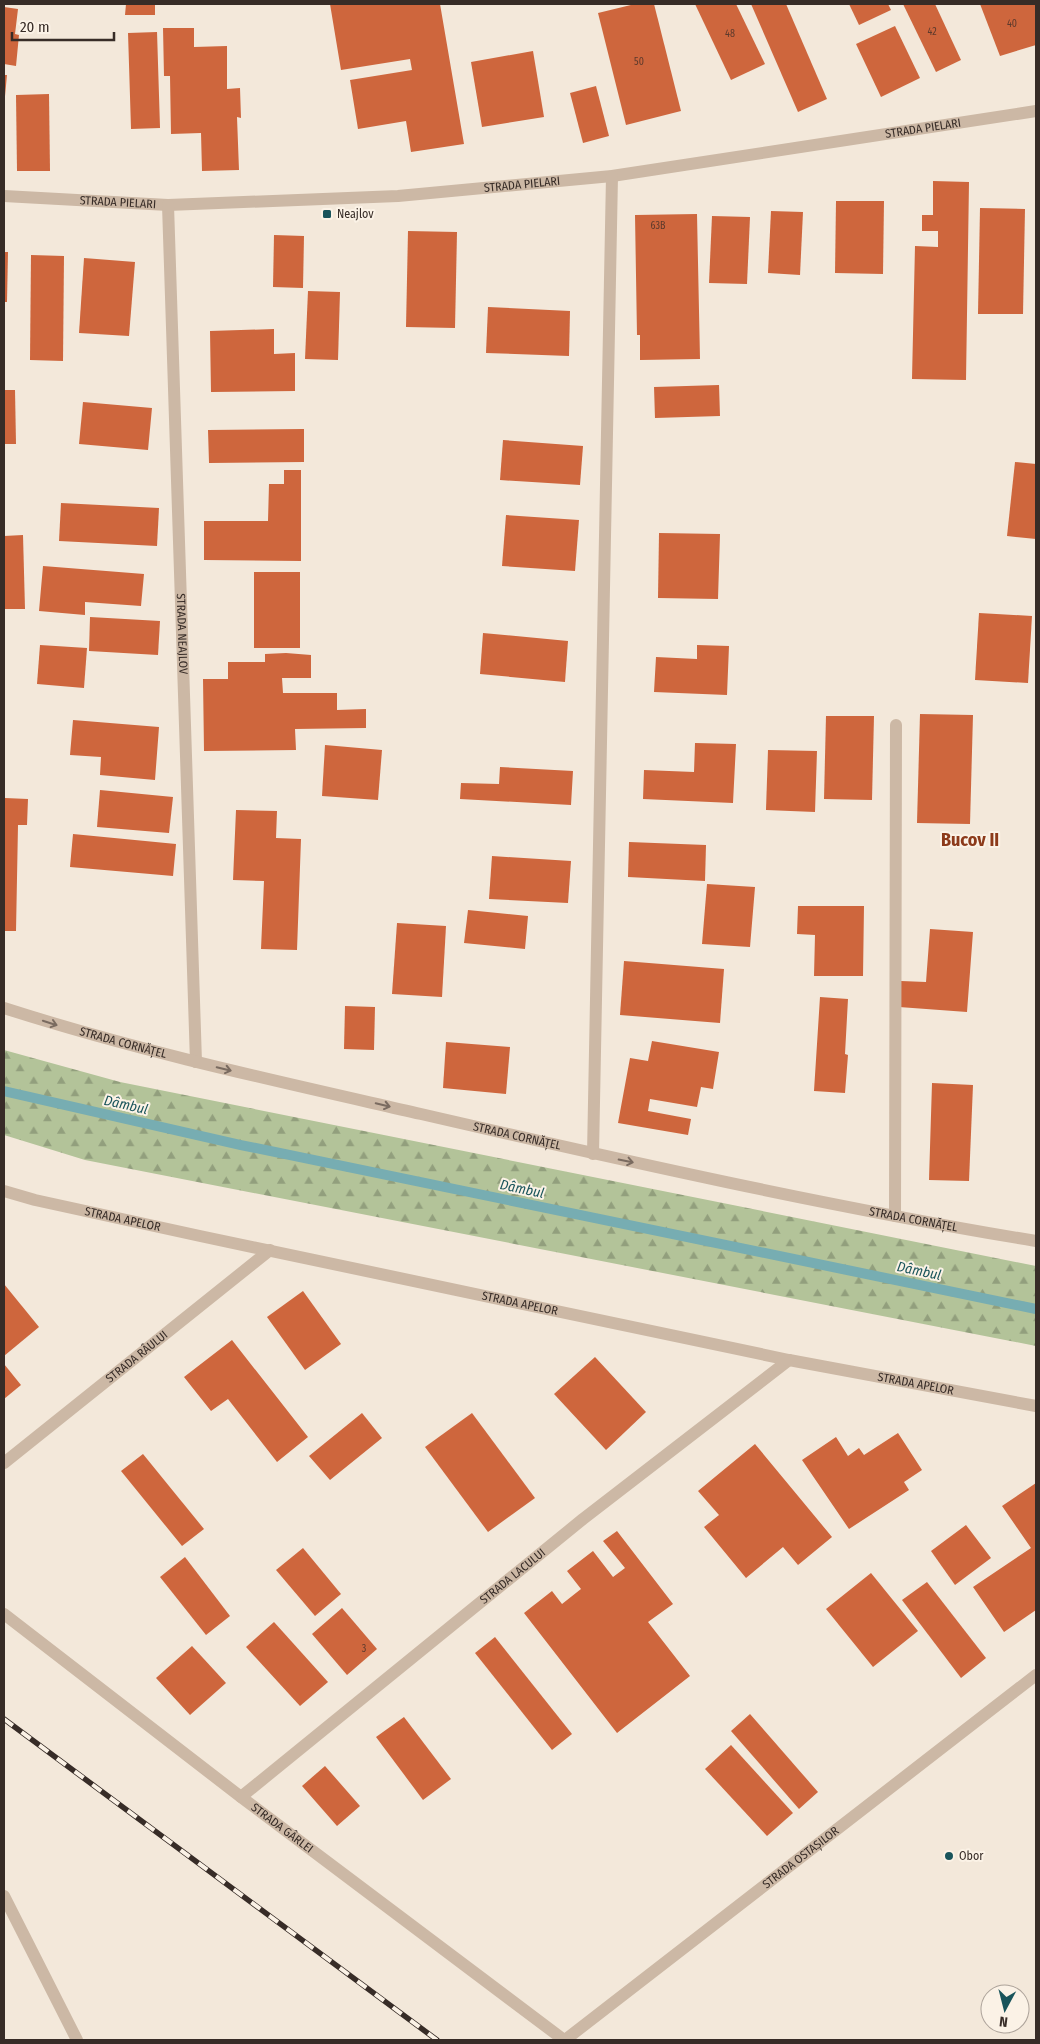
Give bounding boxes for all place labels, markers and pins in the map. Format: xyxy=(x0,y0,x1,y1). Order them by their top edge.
place label: Neajlov xyxy=(337,207,374,221)
marker: Neajlov xyxy=(321,208,333,220)
place label: Obor xyxy=(959,1849,984,1863)
marker: Obor xyxy=(943,1850,955,1862)

